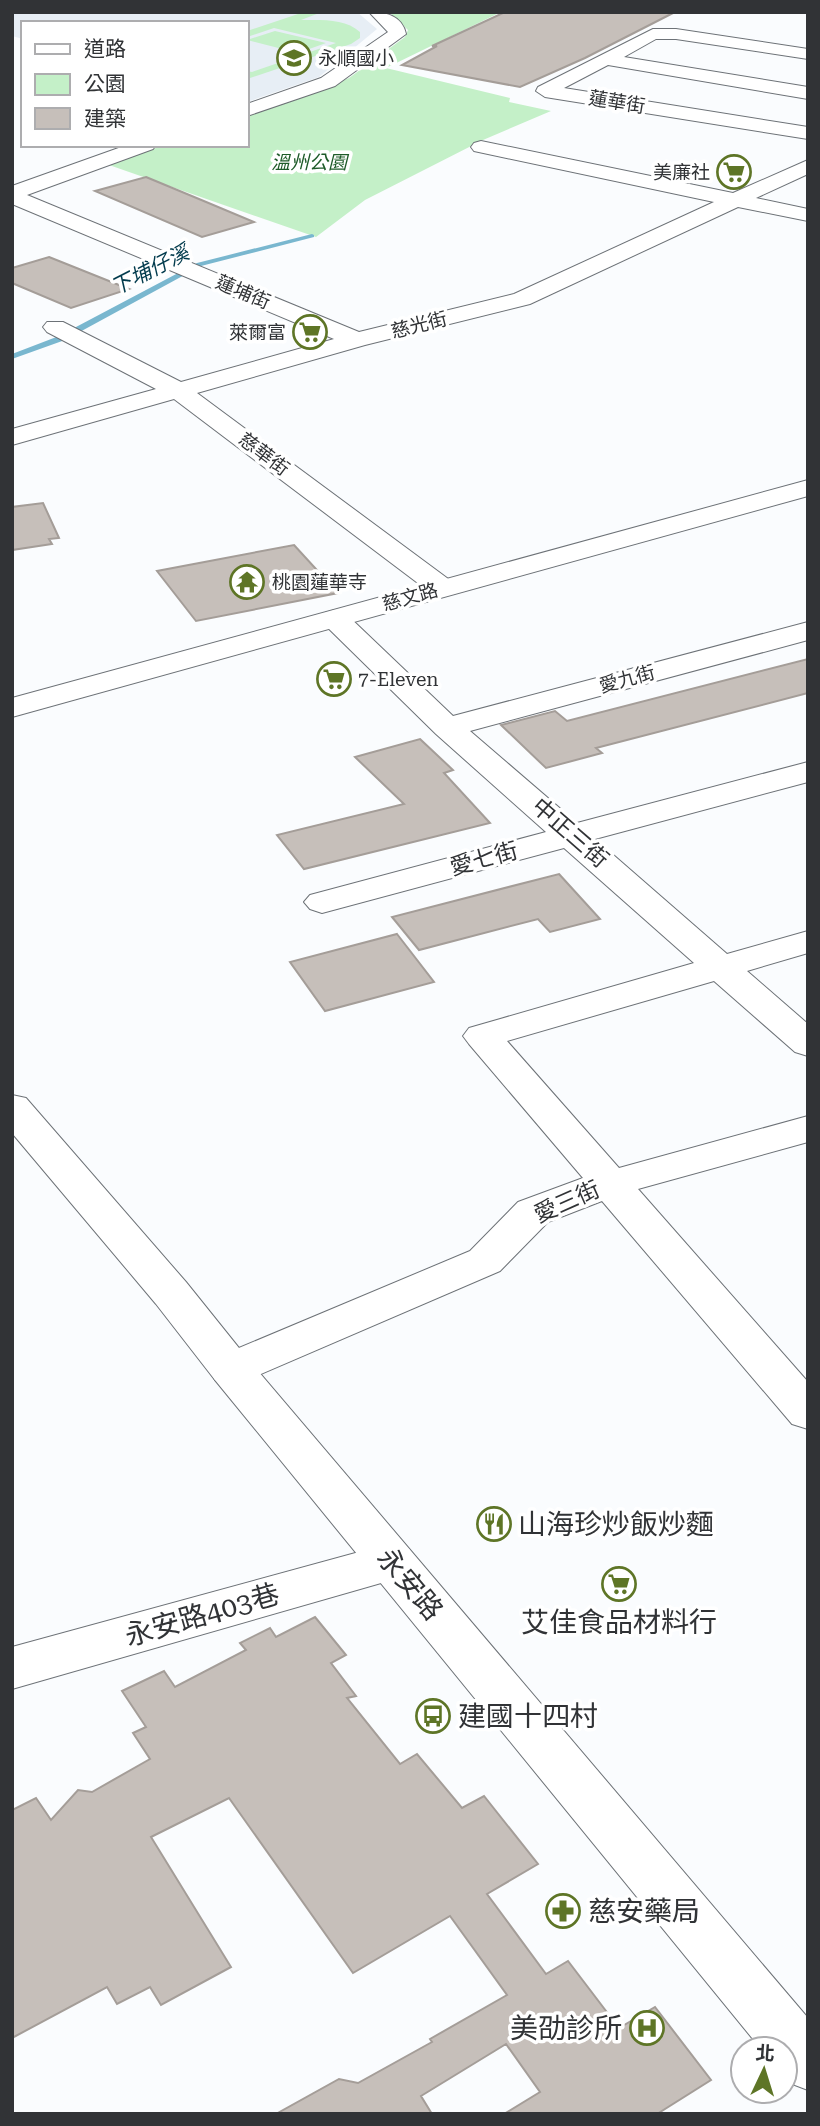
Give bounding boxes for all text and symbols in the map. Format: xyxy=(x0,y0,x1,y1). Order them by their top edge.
legend xyxy=(21,21,248,147)
text: 道路 xyxy=(84,37,126,61)
school or university icon: 永順國小 xyxy=(275,39,313,77)
place label: 永順國小 xyxy=(318,47,394,70)
text: 公園 xyxy=(84,72,126,96)
street label: 蓮華街 xyxy=(587,86,647,118)
text: 建築 xyxy=(84,107,126,131)
park label: 溫州公園 xyxy=(271,151,350,174)
supermarket icon: 美廉社 xyxy=(715,153,753,191)
place label: 美廉社 xyxy=(653,161,710,184)
water label: 下埔仔溪 xyxy=(107,239,196,300)
street label: 蓮埔街 xyxy=(212,270,274,314)
street label: 慈光街 xyxy=(389,307,449,343)
supermarket icon: 萊爾富 xyxy=(291,313,329,351)
place label: 萊爾富 xyxy=(229,321,286,344)
street label: 慈華街 xyxy=(234,428,294,480)
temple icon: 桃園蓮華寺 xyxy=(228,563,266,601)
place label: 桃園蓮華寺 xyxy=(272,571,367,594)
street label: 慈文路 xyxy=(379,578,441,616)
supermarket icon: 7-Eleven xyxy=(315,660,353,698)
street label: 愛九街 xyxy=(596,661,658,697)
place label: 7-Eleven xyxy=(358,668,439,691)
street label: 中正三街 xyxy=(526,793,614,873)
street label: 愛七街 xyxy=(447,837,521,881)
street label: 愛三街 xyxy=(530,1176,604,1228)
restaurant icon: 山海珍炒飯炒麵 xyxy=(475,1505,513,1543)
place label: 山海珍炒飯炒麵 xyxy=(518,1508,714,1541)
street label: 永安路 xyxy=(370,1541,450,1627)
supermarket icon: 艾佳食品材料行 xyxy=(600,1565,638,1603)
street label: 永安路403巷 xyxy=(121,1577,283,1653)
place label: 艾佳食品材料行 xyxy=(521,1606,717,1639)
bus stop icon: 建國十四村 xyxy=(414,1697,452,1735)
place label: 建國十四村 xyxy=(458,1700,598,1733)
pharmacy icon: 慈安藥局 xyxy=(544,1892,582,1930)
place label: 慈安藥局 xyxy=(588,1895,700,1928)
hospital icon: 美劭診所 xyxy=(628,2009,666,2047)
place label: 美劭診所 xyxy=(510,2012,622,2045)
north arrow xyxy=(729,2035,799,2105)
text: 北 xyxy=(755,2041,775,2066)

